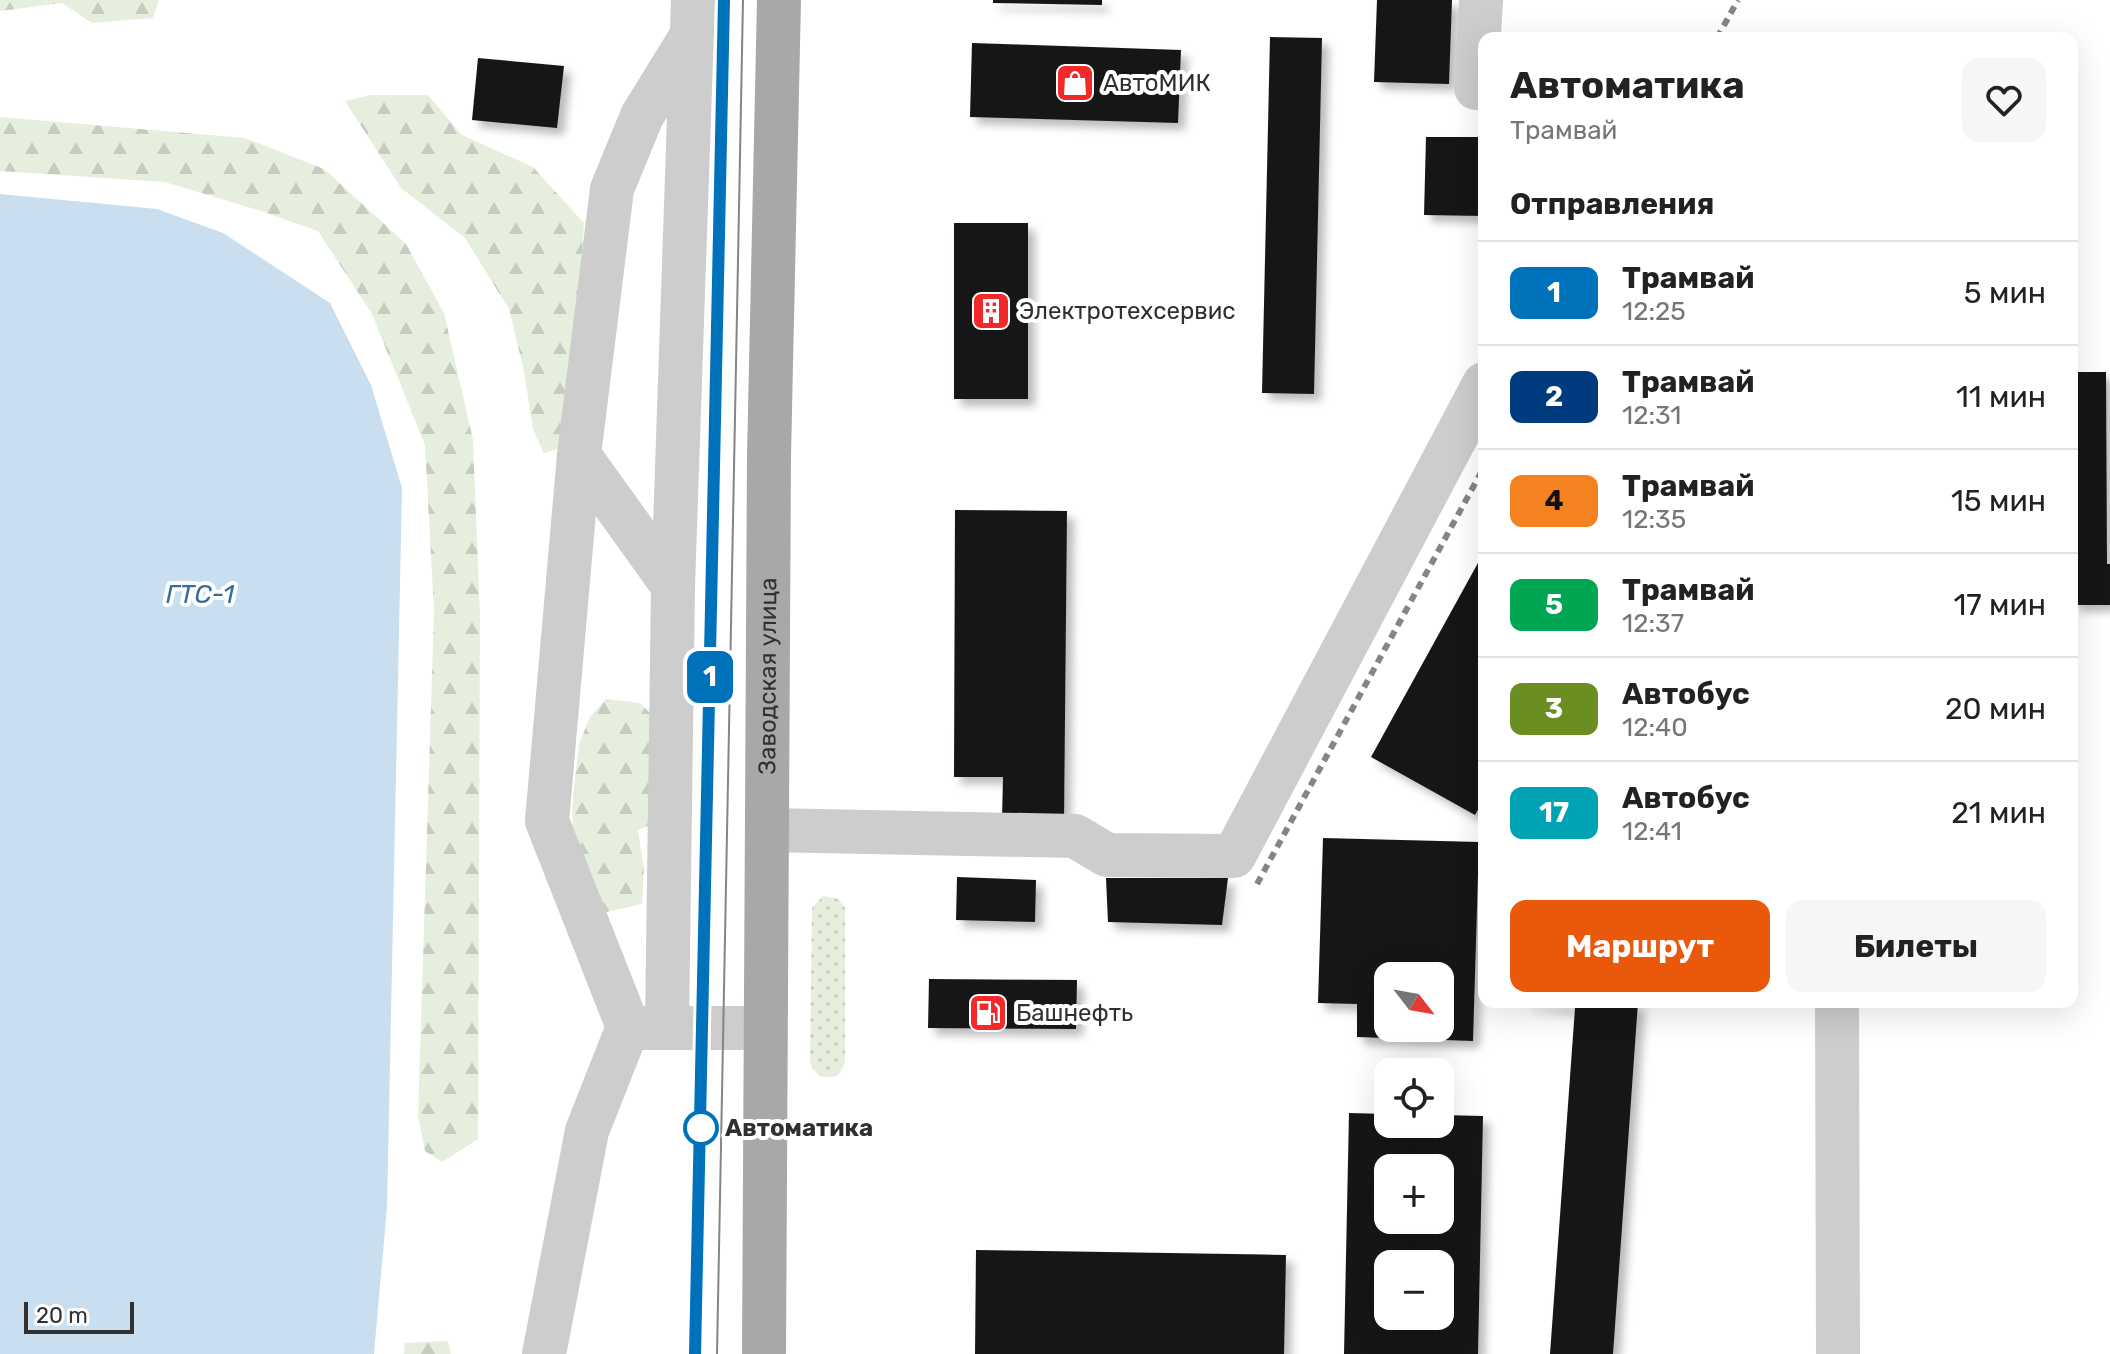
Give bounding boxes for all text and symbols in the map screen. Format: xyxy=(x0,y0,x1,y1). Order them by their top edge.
button: heart xyxy=(1962,58,2046,142)
shop icon: АвтоМИК xyxy=(1054,62,1096,104)
text: Автоматика xyxy=(1510,62,1745,108)
place label: АвтоМИК xyxy=(1103,69,1211,97)
text: Трамвай xyxy=(1510,115,1617,146)
text: Отправления xyxy=(1510,186,1714,222)
text: Трамвай xyxy=(1622,260,1754,296)
text: 5 мин xyxy=(1964,275,2046,311)
text: 1 xyxy=(1547,276,1561,309)
building icon: Электротехсервис xyxy=(970,290,1012,332)
text: 12:25 xyxy=(1622,296,1686,327)
place label: Электротехсервис xyxy=(1019,297,1236,325)
text: Трамвай xyxy=(1622,364,1754,400)
text: 11 мин xyxy=(1956,379,2046,415)
text: 2 xyxy=(1545,380,1563,413)
text: 12:31 xyxy=(1622,400,1681,431)
text: Трамвай xyxy=(1622,468,1754,504)
text: 15 мин xyxy=(1951,483,2046,519)
text: 4 xyxy=(1544,484,1564,517)
text: 12:35 xyxy=(1622,504,1686,535)
text: Трамвай xyxy=(1622,572,1754,608)
street label: Заводская улица xyxy=(753,577,782,775)
water label: ГТС-1 xyxy=(166,579,235,610)
text: 17 мин xyxy=(1953,587,2046,623)
text: 5 xyxy=(1545,588,1563,621)
text: 12:37 xyxy=(1622,608,1684,639)
line badge: 1 xyxy=(684,651,736,703)
text: 1 xyxy=(703,660,717,693)
text: Автобус xyxy=(1622,676,1750,712)
text: 20 мин xyxy=(1945,691,2046,727)
text: 3 xyxy=(1545,692,1563,725)
text: 12:40 xyxy=(1622,712,1688,743)
text: Автобус xyxy=(1622,780,1750,816)
text: 21 мин xyxy=(1951,795,2046,831)
text: 17 xyxy=(1539,796,1569,829)
text: 12:41 xyxy=(1622,816,1682,847)
button: Маршрут xyxy=(1510,900,1770,992)
button: Билеты xyxy=(1786,900,2046,992)
north arrow xyxy=(1374,962,1454,1042)
map controls xyxy=(1374,962,1454,1330)
fuel station icon: Башнефть xyxy=(967,992,1009,1034)
place label: Башнефть xyxy=(1016,999,1133,1027)
button: locate xyxy=(1374,1058,1454,1138)
marker: Автоматика xyxy=(684,1111,718,1145)
place label: Автоматика xyxy=(725,1114,873,1142)
button: + xyxy=(1374,1154,1454,1234)
button: − xyxy=(1374,1250,1454,1330)
scale bar xyxy=(24,1298,134,1334)
text: 20 m xyxy=(36,1302,88,1329)

